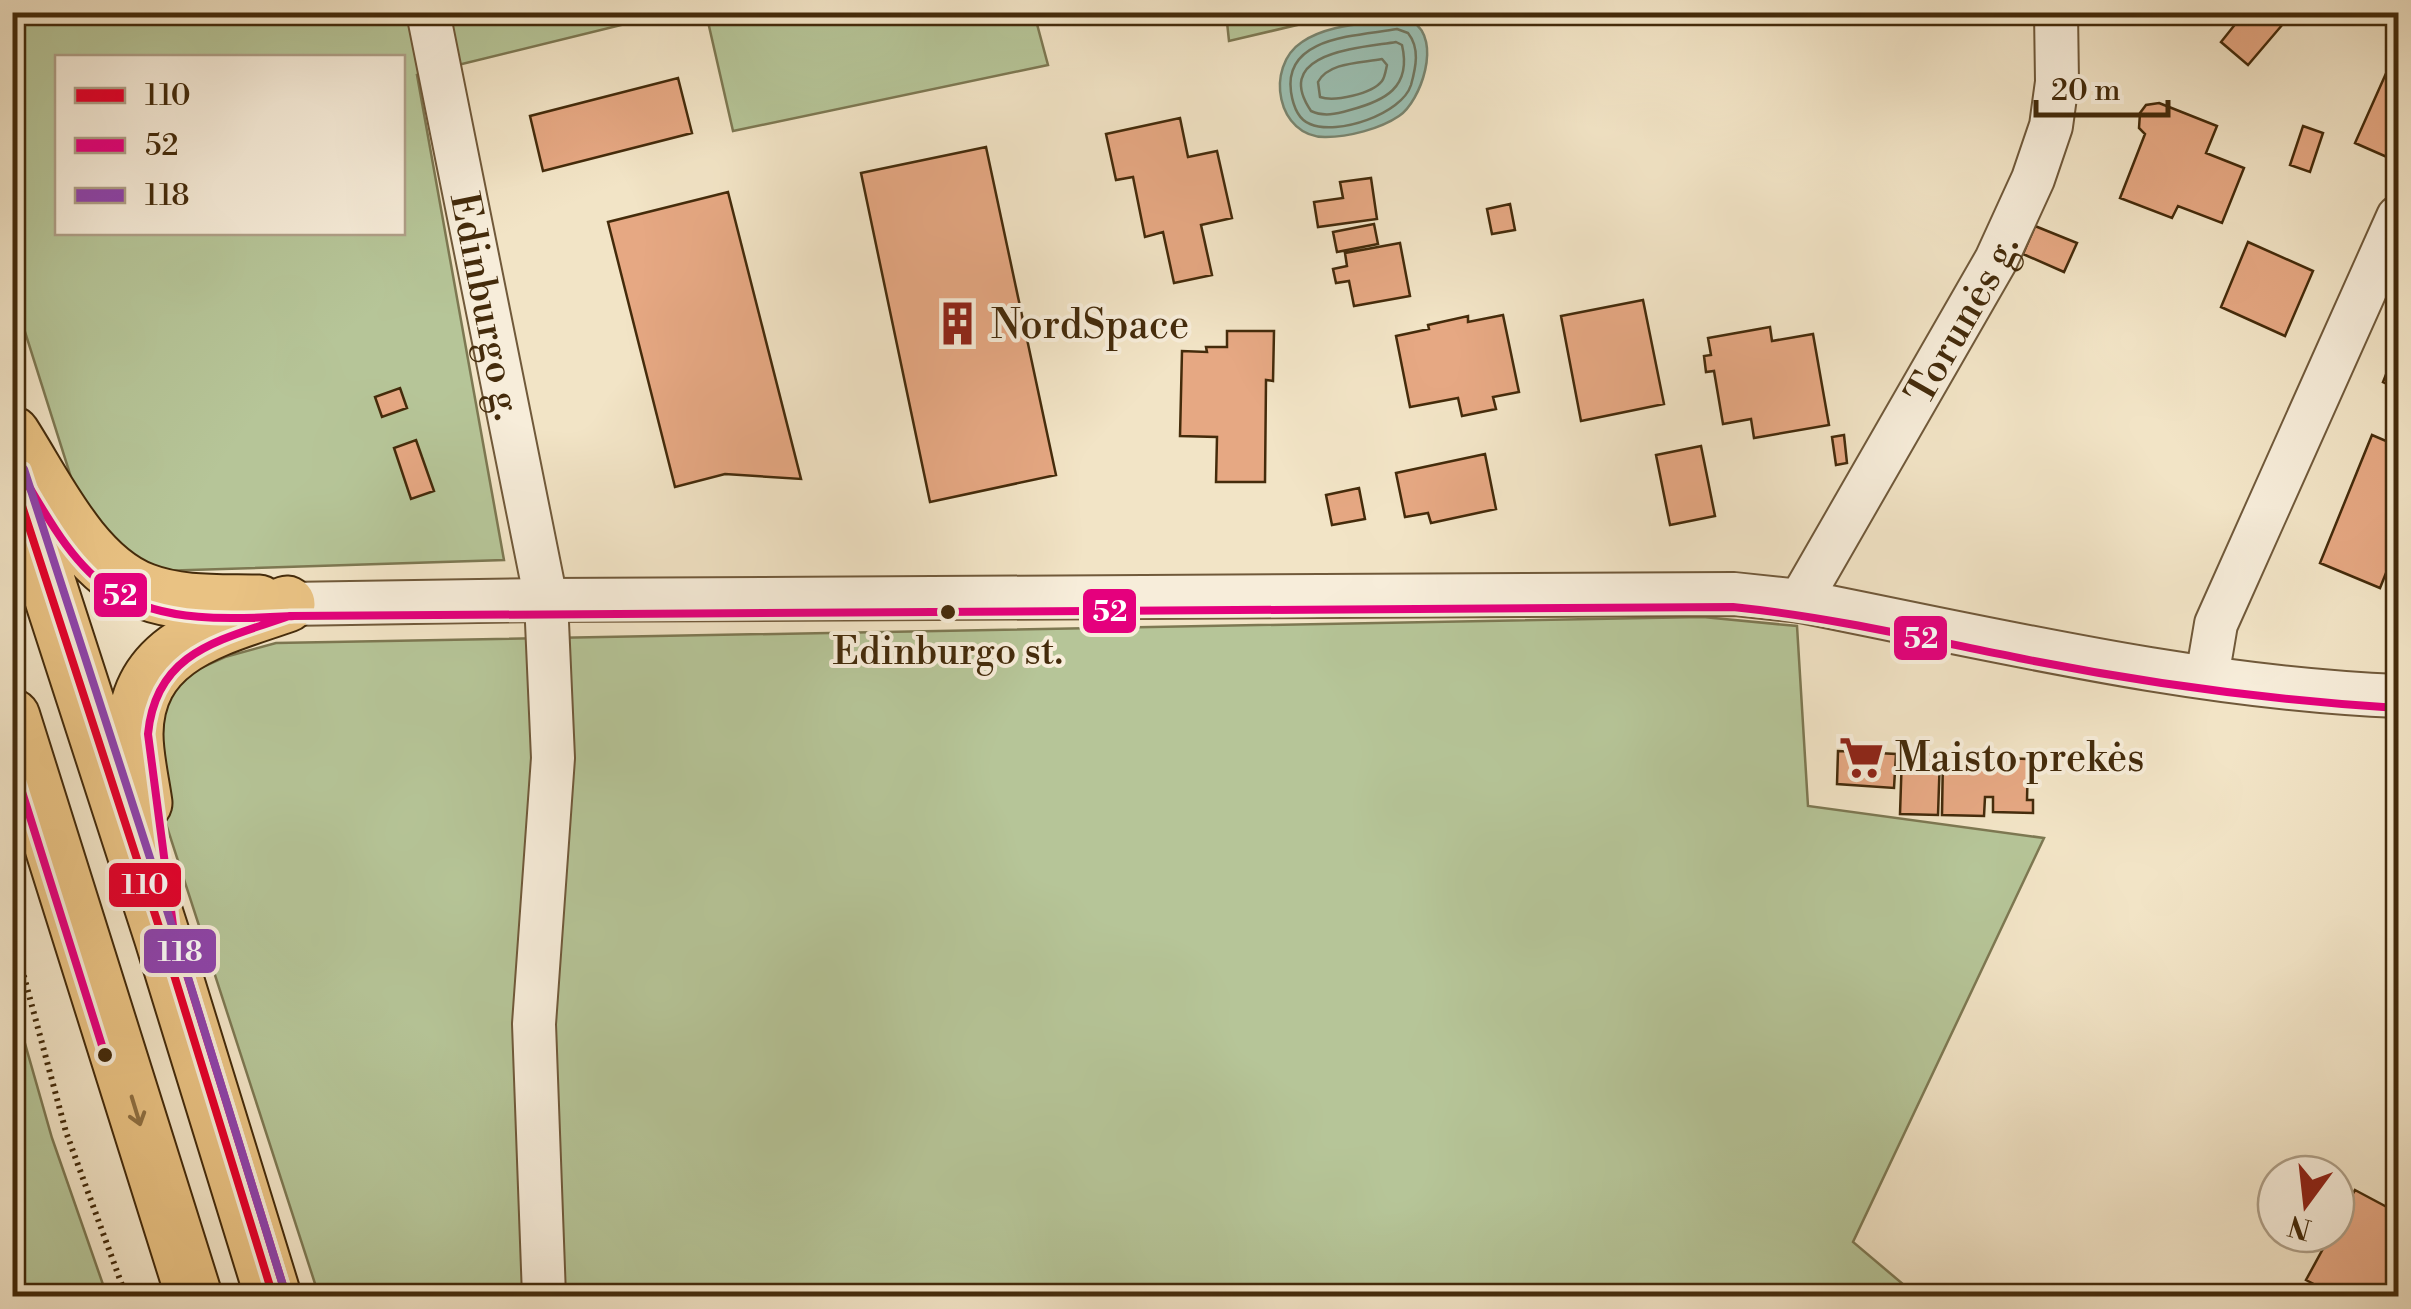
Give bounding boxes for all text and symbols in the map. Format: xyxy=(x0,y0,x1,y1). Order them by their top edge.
legend xyxy=(55,55,405,235)
scale bar xyxy=(2036,55,2168,117)
text: 20 m xyxy=(2051,72,2120,110)
text: 110 xyxy=(145,77,191,115)
text: 52 xyxy=(145,127,179,165)
text: 118 xyxy=(145,177,190,215)
street label: Edinburgo g. xyxy=(438,188,532,425)
street label: Torunės g. xyxy=(1895,227,2031,414)
building icon: NordSpace xyxy=(934,300,982,348)
place label: NordSpace xyxy=(991,301,1189,351)
line badge: 52 xyxy=(92,571,149,619)
text: 52 xyxy=(103,579,137,614)
line badge: 52 xyxy=(1081,587,1138,635)
text: 52 xyxy=(1093,595,1127,630)
marker: Edinburgo st. xyxy=(938,602,958,622)
line badge: 52 xyxy=(1892,614,1949,662)
text: 52 xyxy=(1904,622,1938,657)
place label: Edinburgo st. xyxy=(833,629,1063,676)
supermarket icon: Maisto prekės xyxy=(1838,733,1886,781)
place label: Maisto prekės xyxy=(1895,734,2145,784)
line badge: 110 xyxy=(107,861,183,909)
text: 110 xyxy=(121,868,169,903)
line badge: 118 xyxy=(142,927,218,975)
text: 118 xyxy=(157,935,203,970)
unlabelled marker xyxy=(95,1045,115,1065)
one-way arrow xyxy=(128,1095,146,1126)
north arrow xyxy=(2256,1154,2356,1254)
text: N xyxy=(2285,1207,2315,1246)

